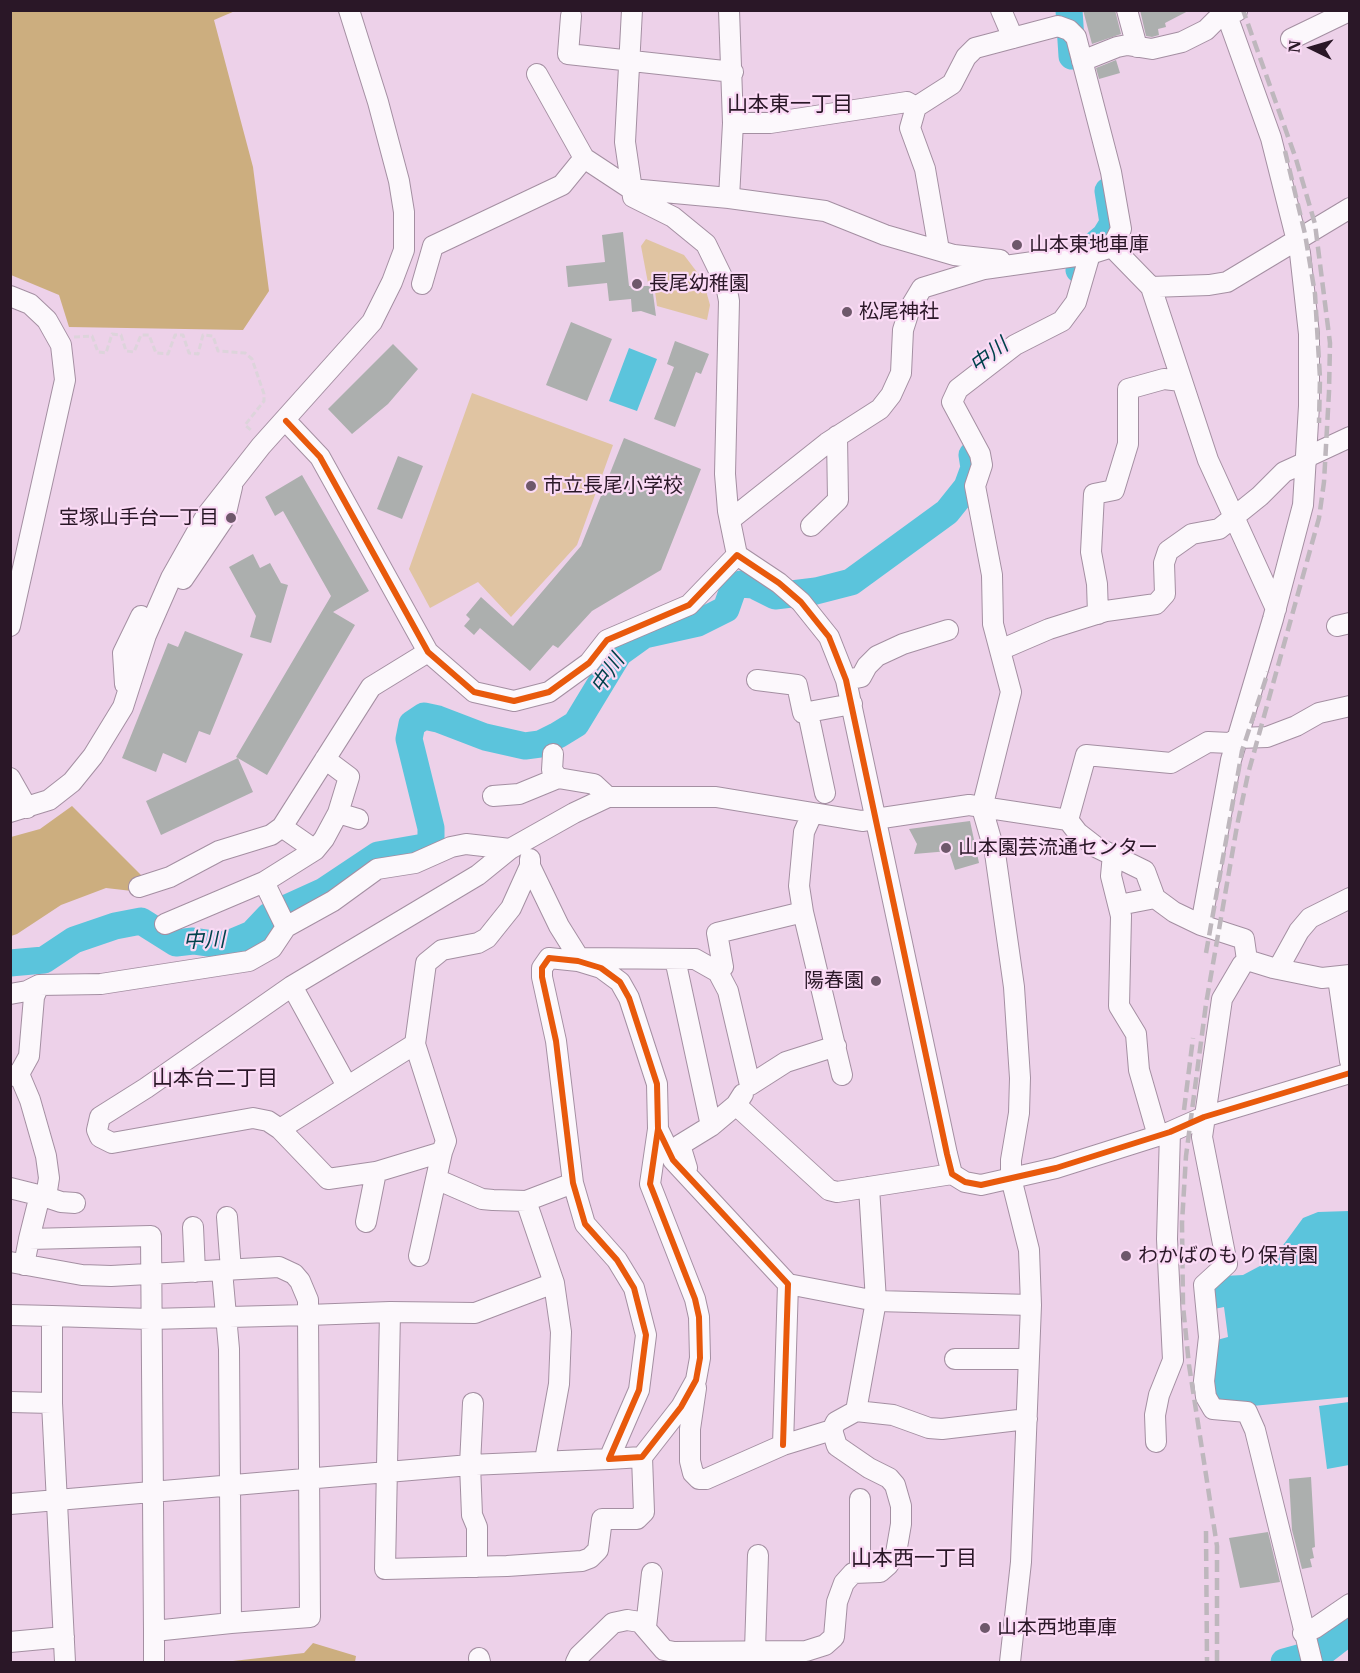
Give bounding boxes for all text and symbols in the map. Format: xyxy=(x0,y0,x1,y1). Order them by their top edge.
north arrow xyxy=(1282,18,1342,78)
text: N xyxy=(1284,39,1305,54)
district label: 山本東一丁目 xyxy=(727,92,853,118)
place label: 山本東地車庫 xyxy=(1029,233,1149,257)
marker: 山本東地車庫 xyxy=(1010,238,1024,252)
place label: 長尾幼稚園 xyxy=(649,272,749,296)
marker: 長尾幼稚園 xyxy=(630,277,644,291)
place label: 松尾神社 xyxy=(859,300,939,324)
marker: 松尾神社 xyxy=(840,305,854,319)
water label: 中川 xyxy=(965,333,1013,379)
place label: 市立長尾小学校 xyxy=(543,474,683,498)
marker: 市立長尾小学校 xyxy=(524,479,538,493)
place label: 宝塚山手台一丁目 xyxy=(59,506,219,530)
marker: 宝塚山手台一丁目 xyxy=(224,511,238,525)
water label: 中川 xyxy=(586,650,630,698)
place label: 山本園芸流通センター xyxy=(958,836,1158,860)
marker: 山本園芸流通センター xyxy=(939,841,953,855)
water label: 中川 xyxy=(183,928,225,954)
place label: 陽春園 xyxy=(804,969,864,993)
marker: 陽春園 xyxy=(869,974,883,988)
district label: 山本台二丁目 xyxy=(152,1066,278,1092)
place label: わかばのもり保育園 xyxy=(1138,1244,1318,1268)
marker: わかばのもり保育園 xyxy=(1119,1249,1133,1263)
district label: 山本西一丁目 xyxy=(851,1546,977,1572)
place label: 山本西地車庫 xyxy=(997,1616,1117,1640)
marker: 山本西地車庫 xyxy=(978,1621,992,1635)

